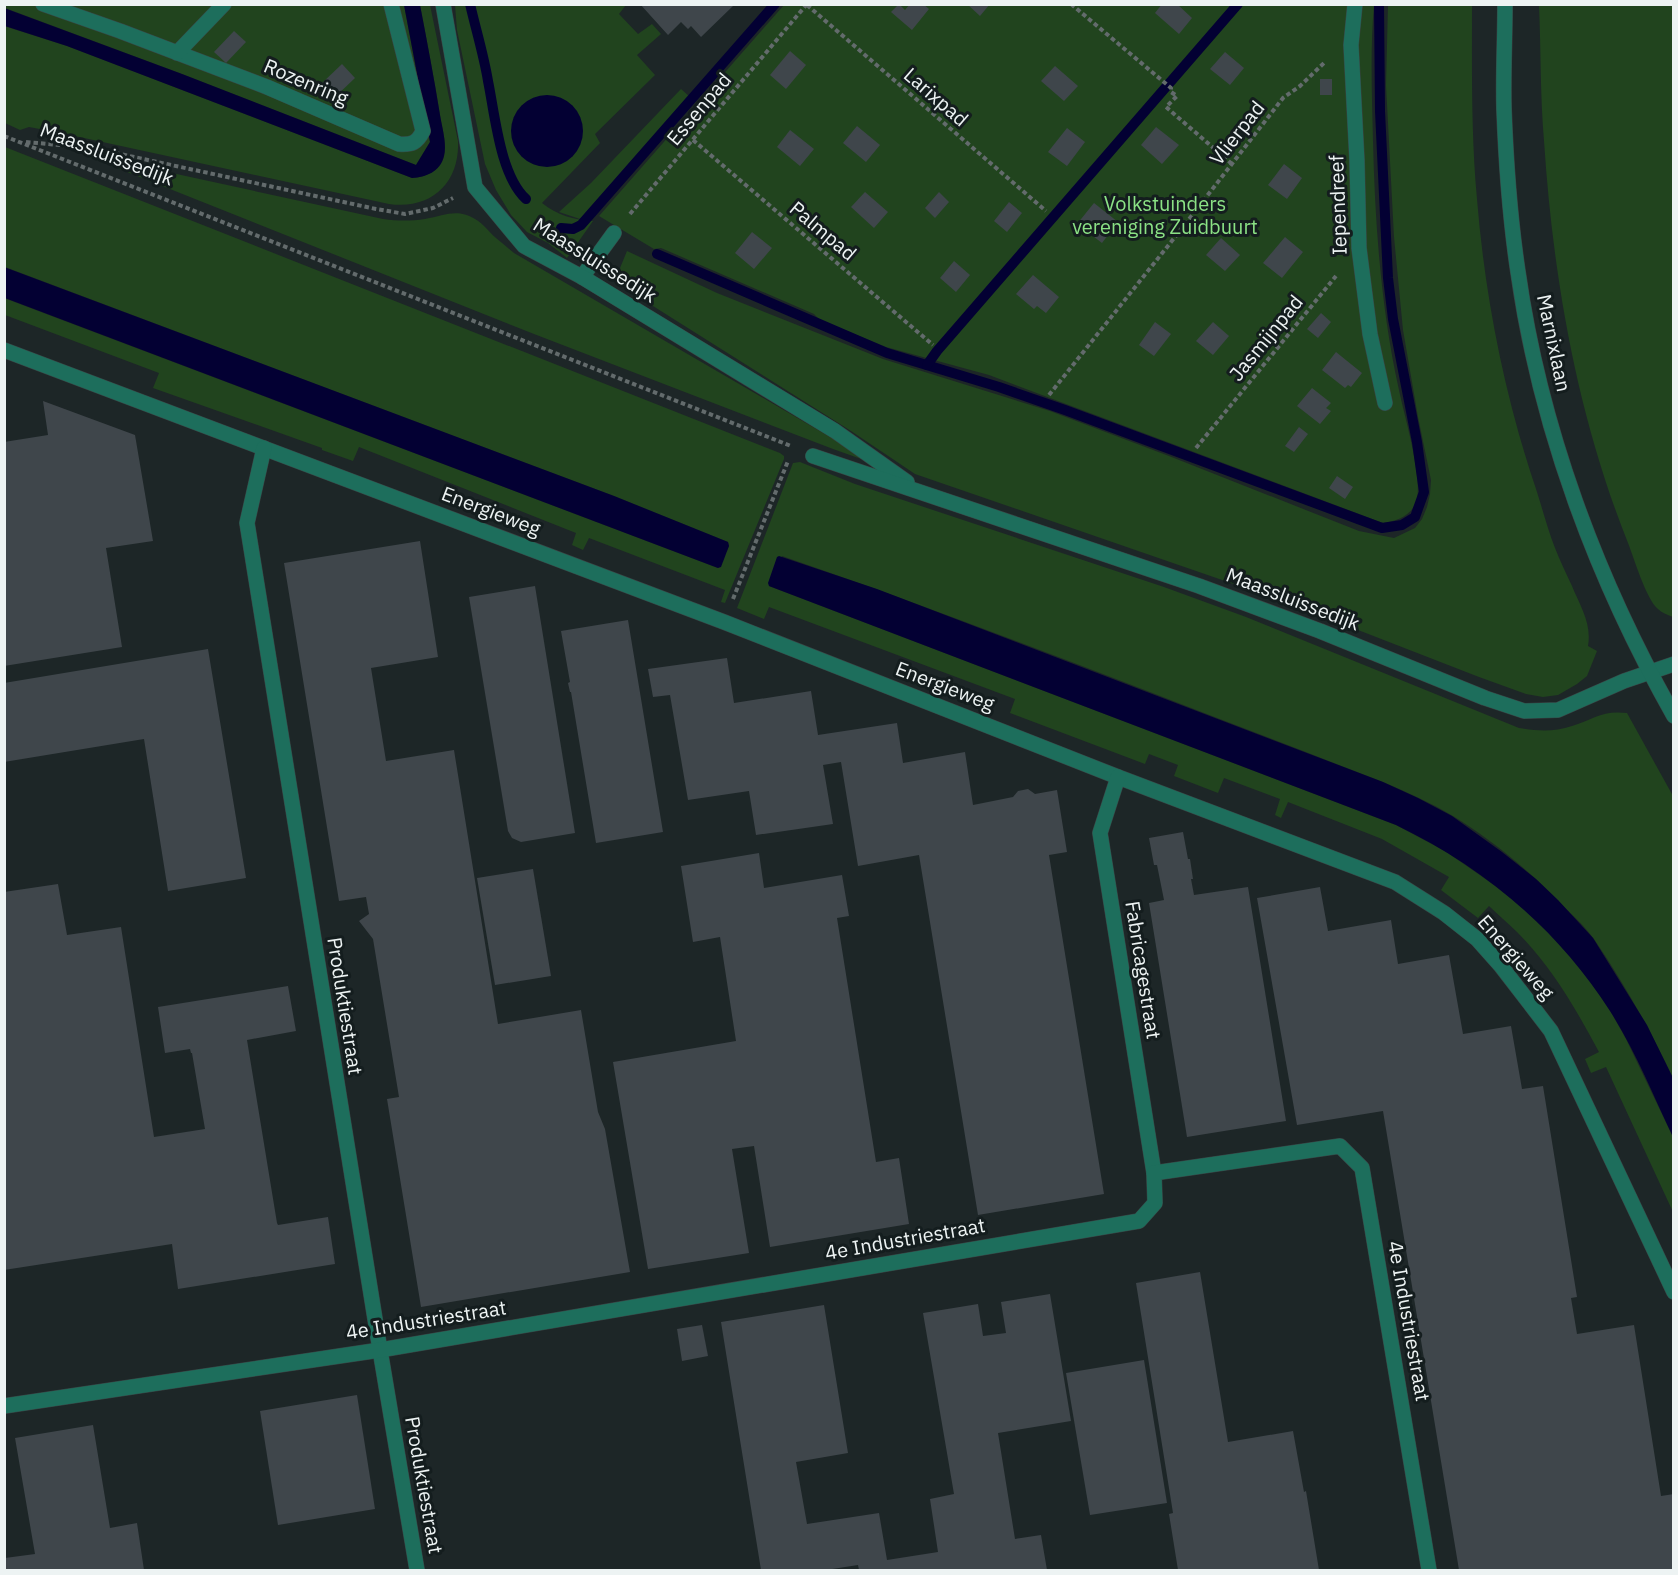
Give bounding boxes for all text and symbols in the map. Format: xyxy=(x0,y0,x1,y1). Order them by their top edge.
street label: Rozenring xyxy=(260,52,353,112)
street label: Larixpad xyxy=(898,61,974,132)
street label: Essenpad xyxy=(660,67,737,151)
street label: Vlierpad xyxy=(1203,95,1270,170)
street label: Maassluissedijk xyxy=(36,116,178,192)
street label: Iependreef xyxy=(1322,154,1353,256)
park label: Volkstuinders vereniging Zuidbuurt xyxy=(1072,190,1258,240)
street label: Palmpad xyxy=(784,195,862,266)
street label: Maassluissedijk xyxy=(528,211,663,309)
street label: Jasmijnpad xyxy=(1223,289,1309,386)
street label: Marnixlaan xyxy=(1531,292,1578,394)
street label: Energieweg xyxy=(438,479,545,542)
street label: Maassluissedijk xyxy=(1222,561,1364,637)
street label: Energieweg xyxy=(892,654,999,717)
street label: Fabricagestraat xyxy=(1119,899,1168,1041)
street label: Energieweg xyxy=(1472,909,1561,1005)
street label: Produktiestraat xyxy=(321,935,370,1077)
street label: 4e Industriestraat xyxy=(823,1211,987,1266)
street label: 4e Industriestraat xyxy=(1382,1239,1437,1403)
street label: 4e Industriestraat xyxy=(344,1293,508,1346)
street label: Produktiestraat xyxy=(399,1414,450,1556)

